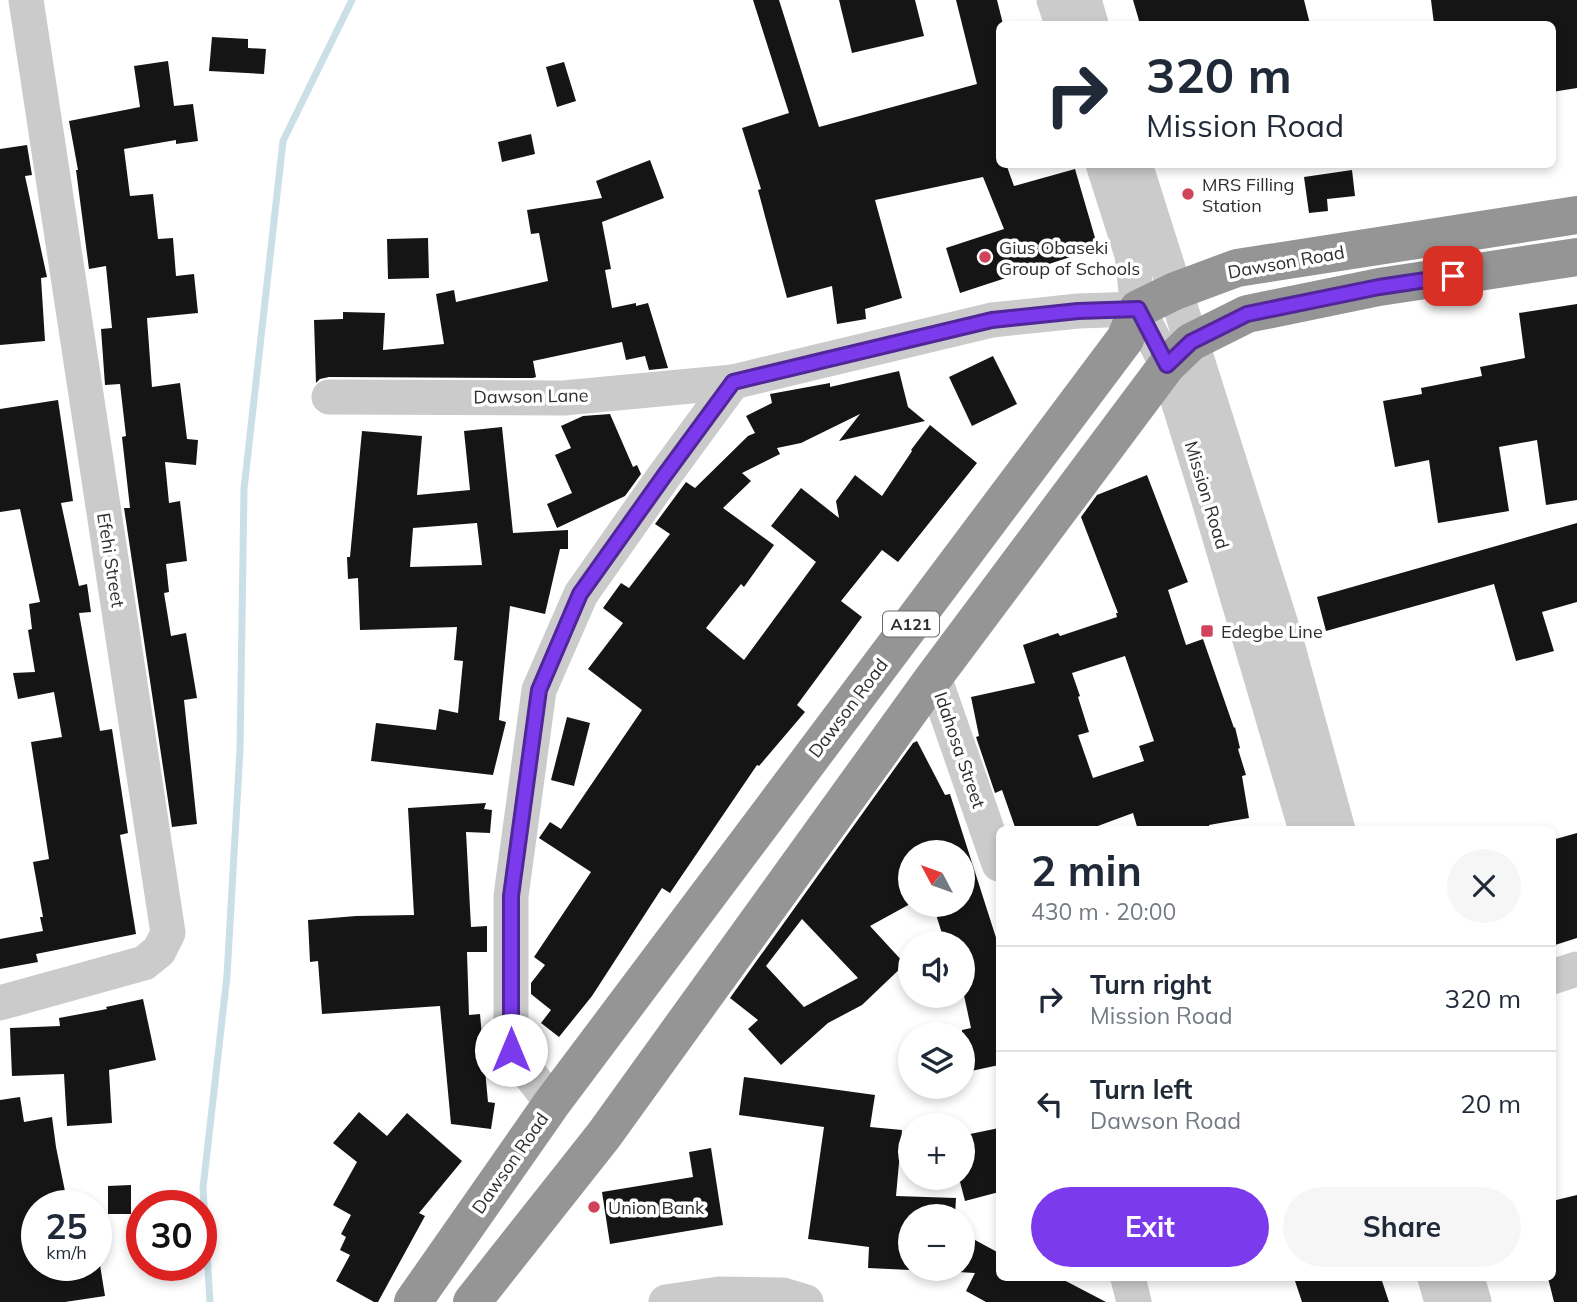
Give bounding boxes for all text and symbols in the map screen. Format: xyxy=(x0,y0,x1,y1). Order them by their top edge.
text: 320 m xyxy=(1146,44,1292,105)
icon: right xyxy=(1031,49,1122,140)
text: Mission Road xyxy=(1146,105,1344,145)
place label: MRS Filling Station xyxy=(1202,173,1294,217)
marker: MRS Filling Station xyxy=(1180,186,1196,202)
place label: Gius Obaseki Group of Schools xyxy=(999,236,1140,280)
street label: Dawson Road xyxy=(1226,240,1346,284)
pin xyxy=(1423,246,1483,306)
marker: Gius Obaseki Group of Schools xyxy=(977,249,993,265)
icon: arrive xyxy=(1434,257,1472,295)
street label: Dawson Lane xyxy=(473,383,589,409)
street label: Mission Road xyxy=(1180,438,1234,552)
street label: Efehi Street xyxy=(92,511,130,609)
road number: A121 xyxy=(883,611,939,636)
place label: Edegbe Line xyxy=(1221,620,1323,643)
marker: Edegbe Line xyxy=(1199,623,1215,639)
street label: Dawson Road xyxy=(803,654,893,762)
street label: Idahosa Street xyxy=(929,689,991,811)
north arrow xyxy=(898,840,975,917)
map controls xyxy=(898,840,975,1281)
text: 2 min xyxy=(1031,844,1142,897)
button: close xyxy=(1447,849,1521,923)
text: 430 m · 20:00 xyxy=(1031,897,1176,926)
button: sound xyxy=(898,931,975,1008)
text: Turn right xyxy=(1090,968,1211,1001)
icon: right xyxy=(1031,980,1069,1018)
text: 320 m xyxy=(1445,982,1521,1015)
text: Mission Road xyxy=(1090,1001,1233,1030)
position arrow xyxy=(474,1013,548,1087)
button: layers xyxy=(898,1022,975,1099)
text: Turn left xyxy=(1090,1073,1192,1106)
icon: left xyxy=(1031,1085,1069,1123)
text: 20 m xyxy=(1460,1087,1521,1120)
text: Dawson Road xyxy=(1090,1106,1241,1135)
street label: Dawson Road xyxy=(467,1108,553,1218)
button: + xyxy=(898,1113,975,1190)
button: Exit xyxy=(1031,1187,1269,1267)
button: Share xyxy=(1283,1187,1521,1267)
speed limit sign: 30 xyxy=(126,1190,217,1281)
place label: Union Bank xyxy=(608,1196,705,1219)
marker: Union Bank xyxy=(586,1199,602,1215)
text: 25 xyxy=(45,1204,88,1248)
button: − xyxy=(898,1204,975,1281)
text: km/h xyxy=(46,1241,87,1264)

